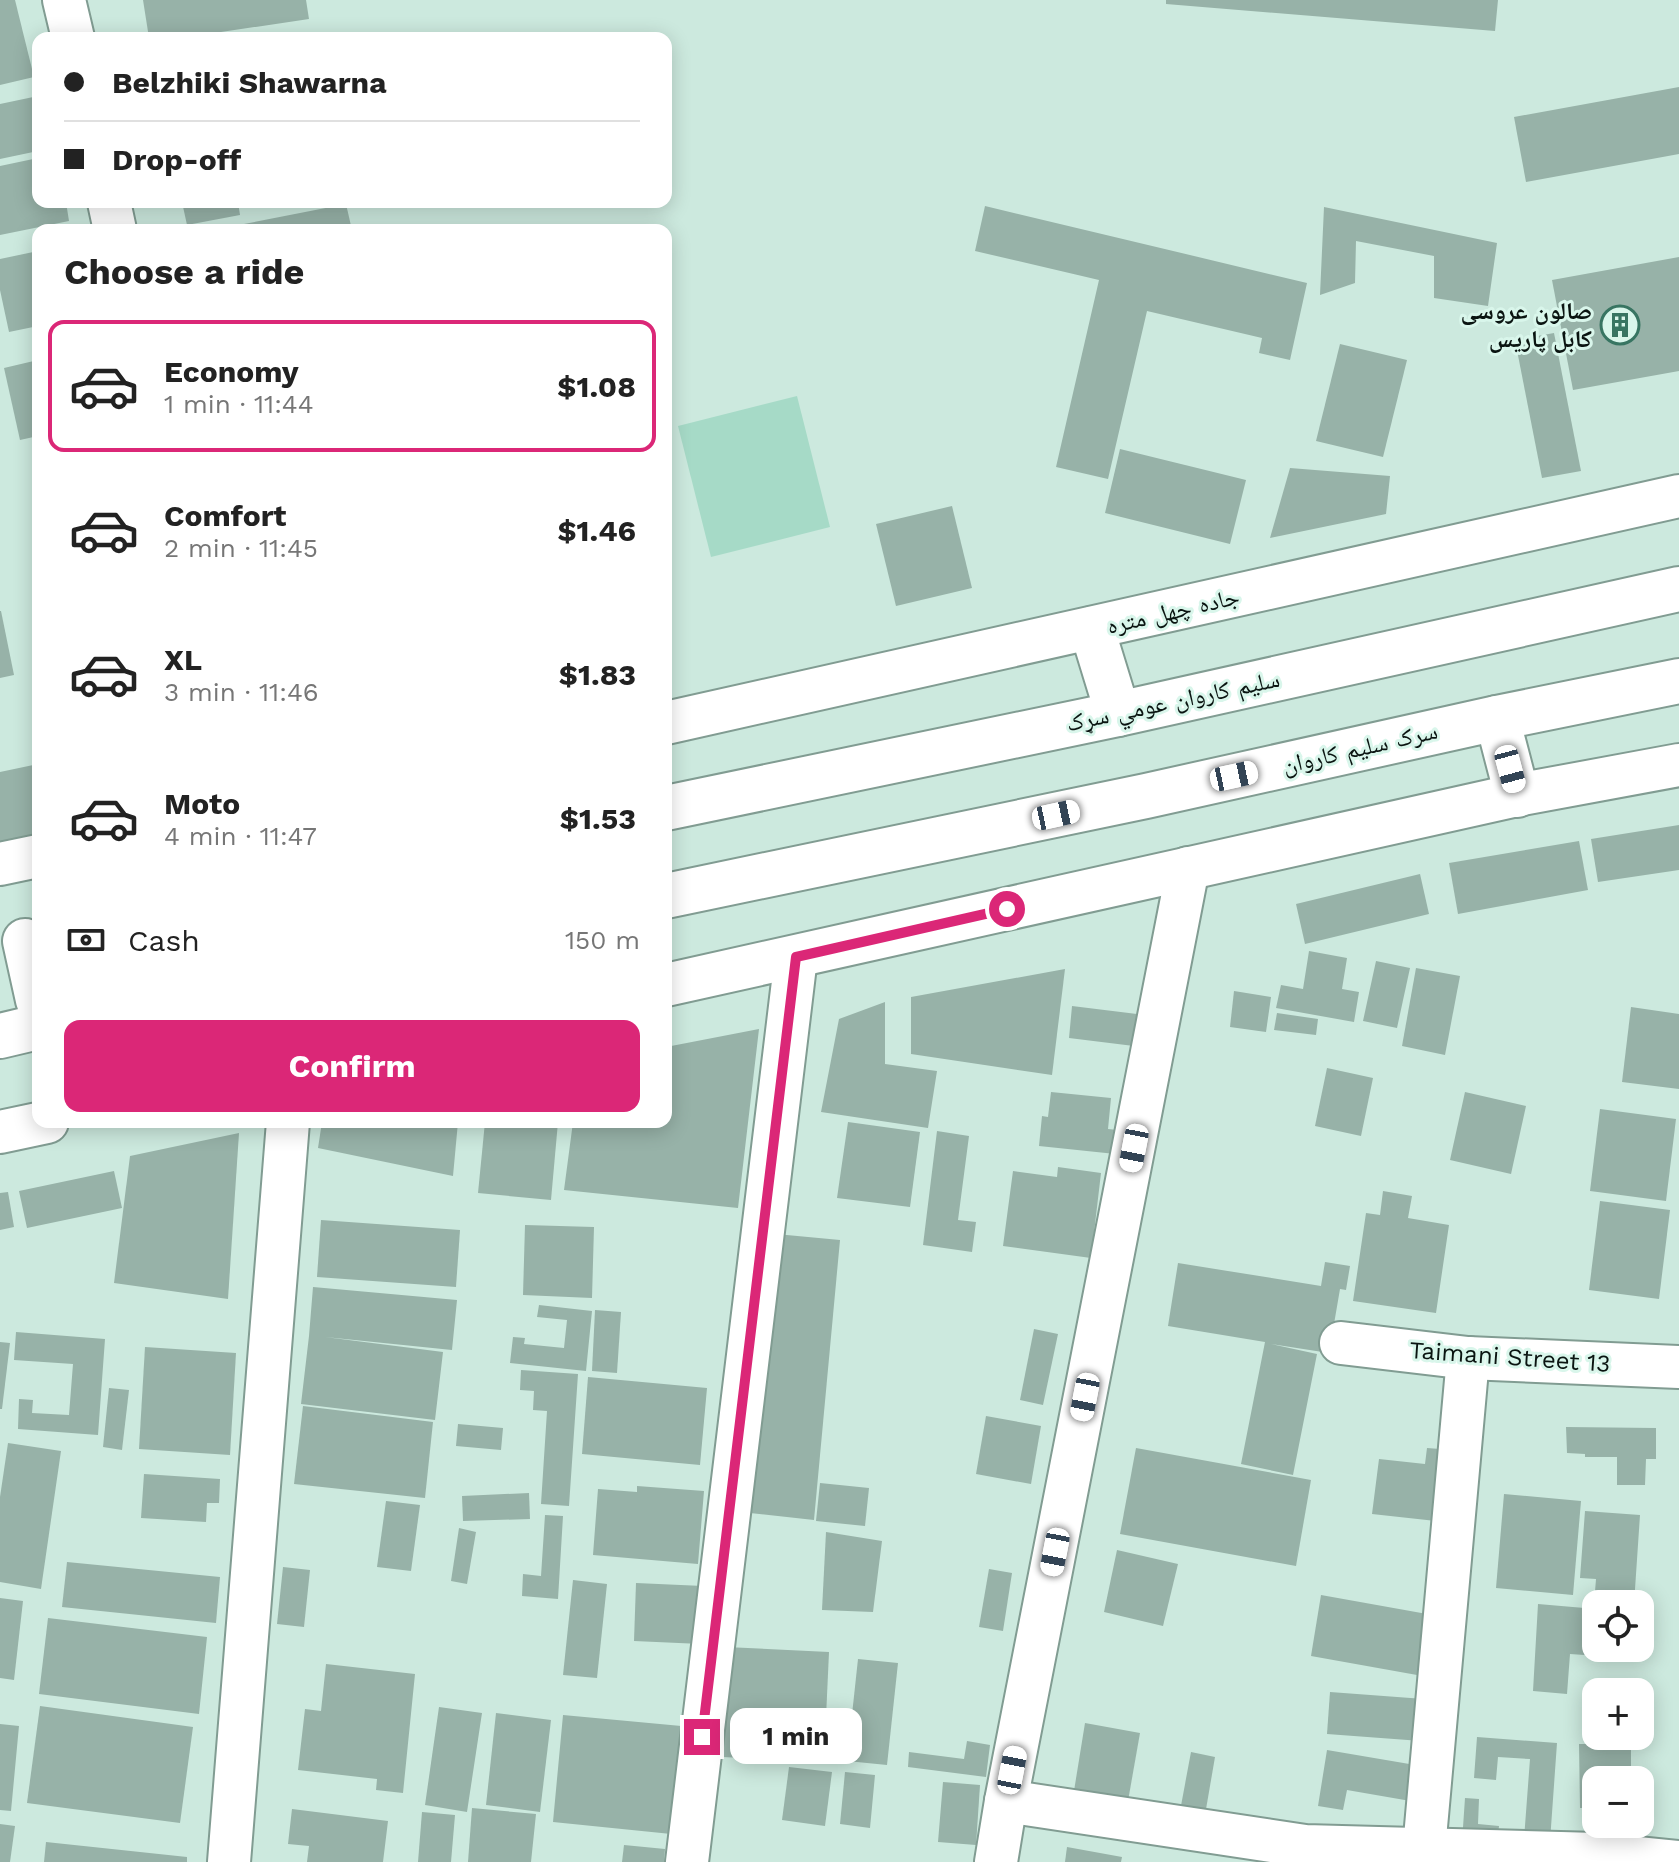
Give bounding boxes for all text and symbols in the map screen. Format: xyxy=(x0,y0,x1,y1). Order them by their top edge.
text: Belzhiki Shawarna xyxy=(112,65,387,100)
text: Drop-off xyxy=(112,142,241,177)
text: Choose a ride xyxy=(64,251,304,293)
place label: صالون عروسی کابل پاریس xyxy=(1461,297,1592,353)
building icon: صالون عروسی کابل پاریس xyxy=(1599,304,1641,346)
icon: car xyxy=(68,350,140,422)
text: Economy xyxy=(164,354,299,389)
text: $1.08 xyxy=(557,369,636,404)
text: 1 min · 11:44 xyxy=(164,389,314,419)
icon: car xyxy=(68,494,140,566)
text: Comfort xyxy=(164,498,286,533)
text: $1.46 xyxy=(557,513,636,548)
text: 2 min · 11:45 xyxy=(164,533,318,563)
street label: جاده چهل متره xyxy=(1104,582,1242,640)
icon: car xyxy=(68,638,140,710)
text: XL xyxy=(164,642,202,677)
text: $1.83 xyxy=(559,657,636,692)
street label: سلیم کاروان عومي سړک xyxy=(1064,665,1283,742)
text: 3 min · 11:46 xyxy=(164,677,319,707)
street label: سرک سلیم کاروان xyxy=(1280,717,1441,781)
car xyxy=(1492,743,1528,795)
car xyxy=(1208,759,1260,793)
icon: car xyxy=(68,782,140,854)
text: Moto xyxy=(164,786,240,821)
car xyxy=(1030,798,1082,832)
text: $1.53 xyxy=(560,801,636,836)
text: 4 min · 11:47 xyxy=(164,821,317,851)
route start xyxy=(989,891,1025,927)
icon: cash xyxy=(64,918,108,962)
text: Cash xyxy=(128,923,200,958)
text: 150 m xyxy=(565,925,640,955)
button: Confirm xyxy=(64,1020,640,1112)
car xyxy=(1118,1122,1150,1174)
street label: Taimani Street 13 xyxy=(1409,1336,1611,1378)
car xyxy=(1069,1371,1101,1423)
car xyxy=(1039,1526,1071,1578)
map controls xyxy=(1582,1590,1654,1838)
button: locate xyxy=(1582,1590,1654,1662)
button: + xyxy=(1582,1678,1654,1750)
callout: 1 min xyxy=(730,1709,862,1765)
route end xyxy=(684,1719,720,1755)
text: 1 min xyxy=(763,1721,829,1751)
car xyxy=(996,1744,1028,1796)
button: − xyxy=(1582,1766,1654,1838)

